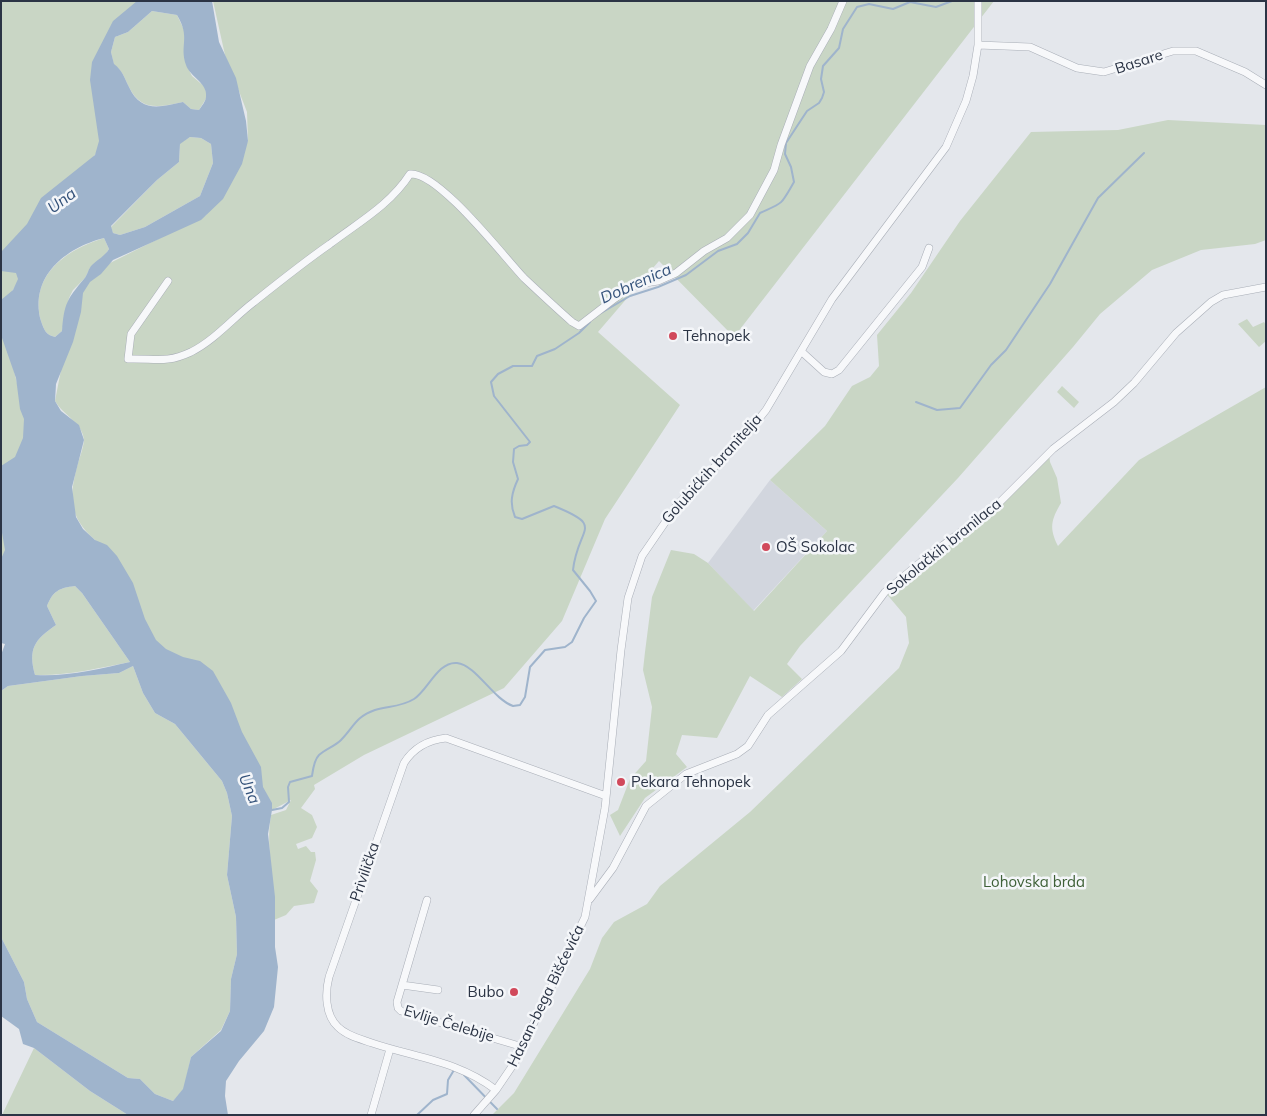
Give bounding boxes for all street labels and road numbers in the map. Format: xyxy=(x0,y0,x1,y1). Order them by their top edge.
street label: Basare xyxy=(1113,46,1165,78)
street label: Golubićkih branitelja xyxy=(658,411,766,527)
street label: Sokolačkih branilaca xyxy=(883,495,1005,599)
street label: Privilička xyxy=(346,840,384,904)
street label: Hasan-bega Bišćevića xyxy=(504,922,588,1070)
street label: Evlije Čelebije xyxy=(402,1002,496,1046)

